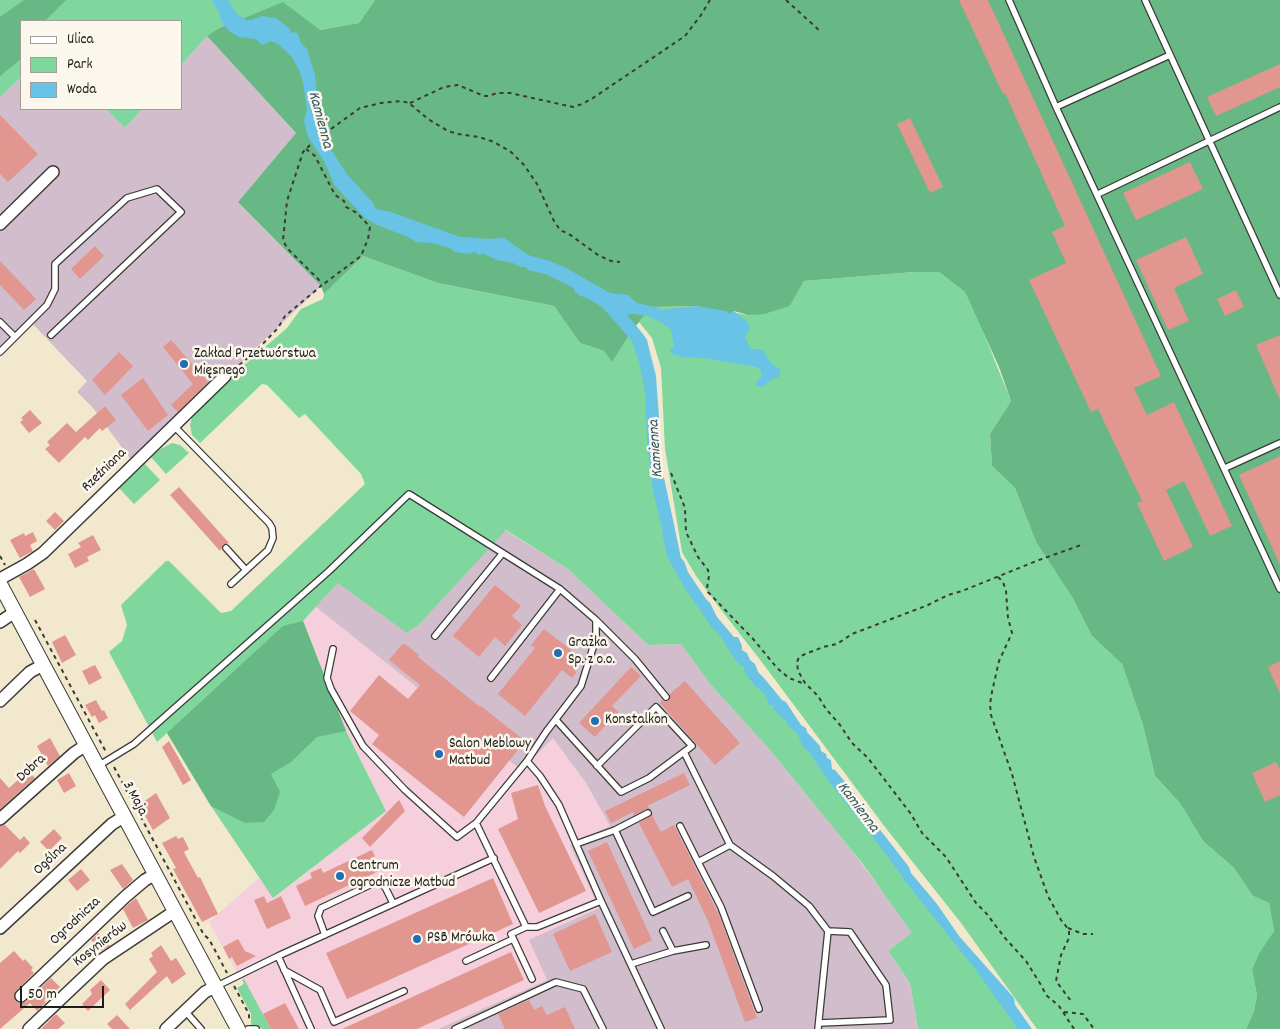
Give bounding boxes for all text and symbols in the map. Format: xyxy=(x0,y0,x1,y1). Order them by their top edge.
legend xyxy=(20,20,182,110)
text: Ulica xyxy=(67,29,94,51)
text: Park xyxy=(67,54,93,76)
text: Woda xyxy=(67,79,96,101)
water label: Kamienna xyxy=(302,89,336,151)
place label: Zakład Przetwórstwa Mięsnego xyxy=(194,346,316,381)
marker: Zakład Przetwórstwa Mięsnego xyxy=(178,358,190,370)
water label: Kamienna xyxy=(645,419,669,479)
street label: Rzeźniana xyxy=(79,445,131,497)
place label: Grażka Sp. z o.o. xyxy=(568,635,615,670)
marker: Grażka Sp. z o.o. xyxy=(552,647,564,659)
place label: Konstalkon xyxy=(605,712,668,730)
marker: Konstalkon xyxy=(589,715,601,727)
place label: Salon Meblowy Matbud xyxy=(449,736,531,771)
marker: Salon Meblowy Matbud xyxy=(433,748,445,760)
street label: Dobra xyxy=(14,751,50,787)
street label: 3 Maja xyxy=(117,778,151,820)
water label: Kamienna xyxy=(832,779,882,837)
street label: Ogólna xyxy=(30,840,72,880)
place label: Centrum ogrodnicze Matbud xyxy=(350,858,455,893)
marker: Centrum ogrodnicze Matbud xyxy=(334,870,346,882)
street label: Ogrodnicza xyxy=(47,894,105,950)
street label: Kosynierów xyxy=(70,918,132,972)
place label: PSB Mrówka xyxy=(427,930,495,948)
marker: PSB Mrówka xyxy=(411,933,423,945)
scale bar xyxy=(22,976,106,1008)
text: 50 m xyxy=(28,984,57,1006)

